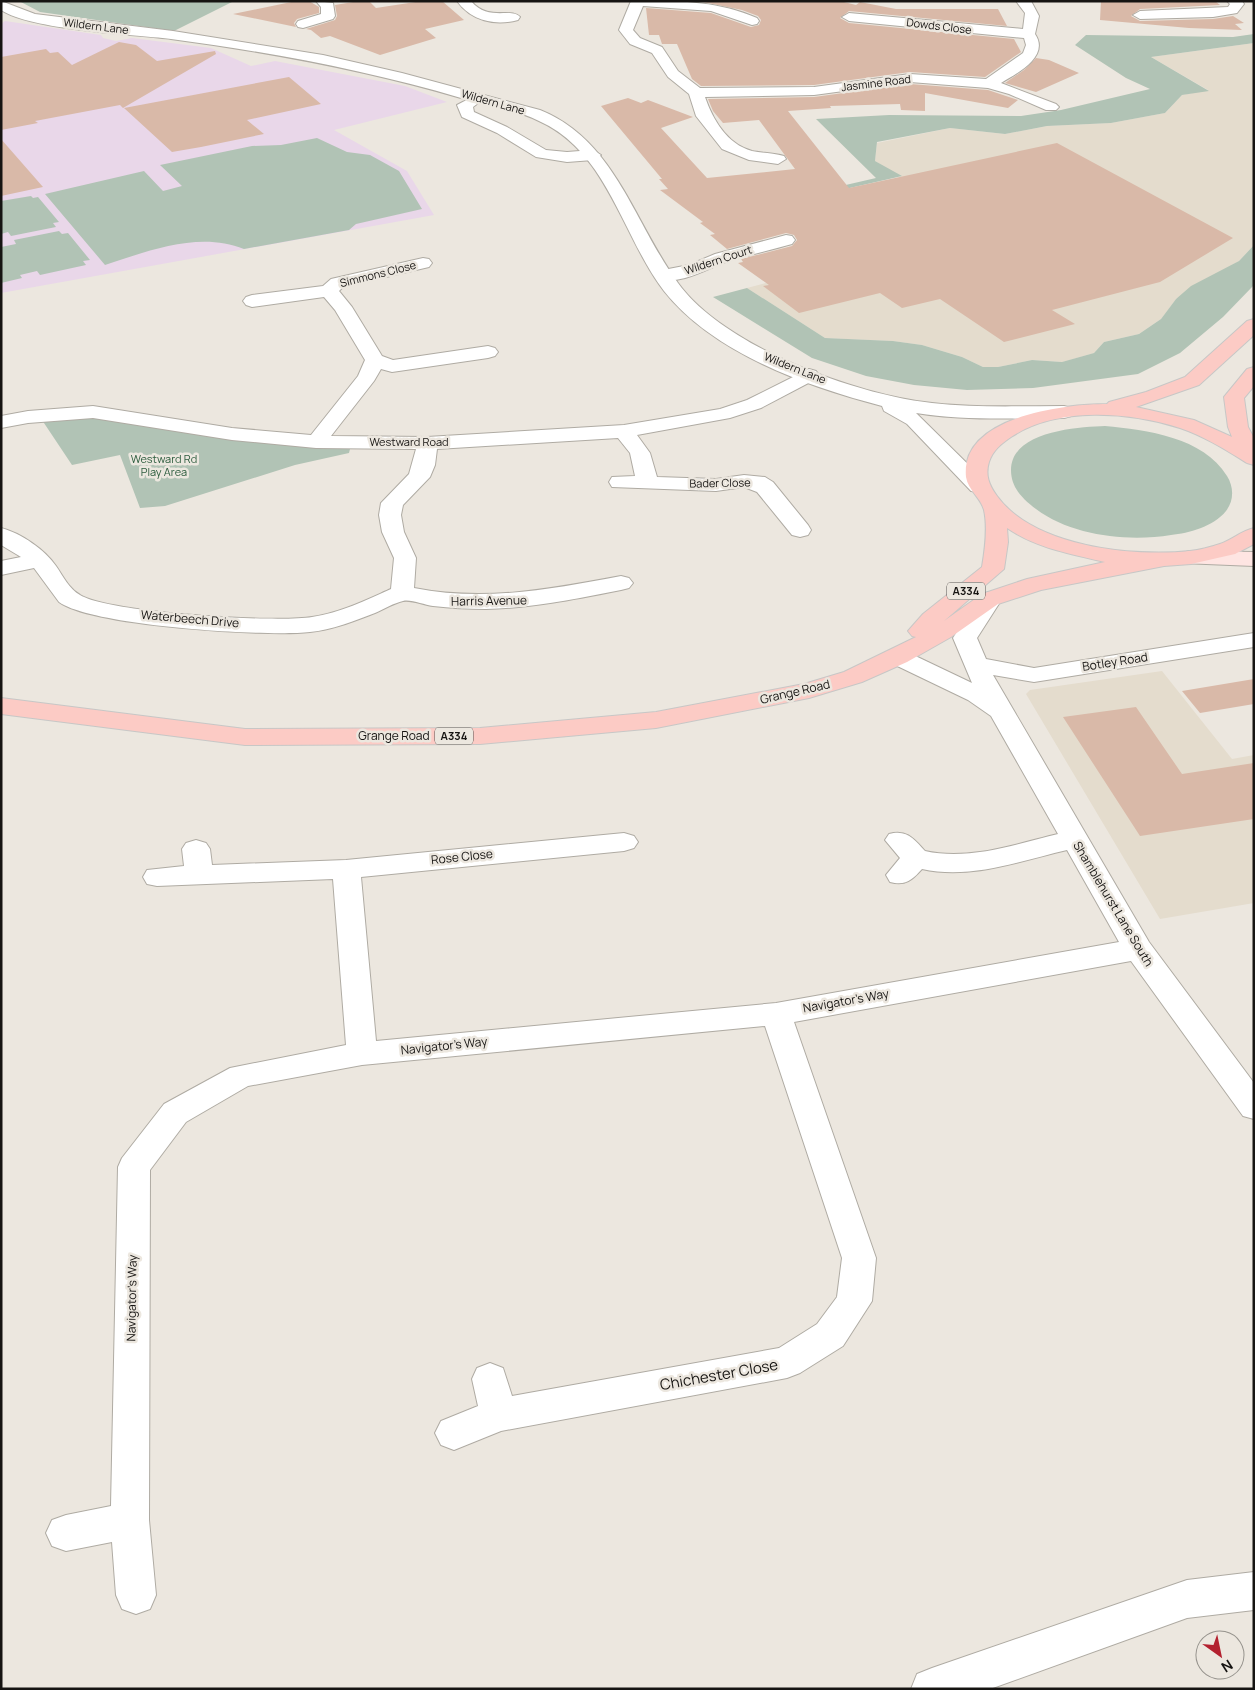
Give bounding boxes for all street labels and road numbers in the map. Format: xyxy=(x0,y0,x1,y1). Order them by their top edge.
street label: Wildern Lane xyxy=(63,14,130,37)
street label: Dowds Close xyxy=(906,14,973,37)
street label: Jasmine Road xyxy=(840,71,912,94)
street label: Wildern Lane xyxy=(460,85,527,118)
street label: Wildern Court xyxy=(682,242,754,277)
street label: Simmons Close xyxy=(338,257,418,290)
street label: Wildern Lane xyxy=(762,348,829,387)
street label: Westward Road xyxy=(369,434,449,449)
street label: Bader Close xyxy=(689,474,751,491)
road number: A334 xyxy=(947,582,985,600)
street label: Harris Avenue xyxy=(451,591,527,610)
street label: Waterbeech Drive xyxy=(140,606,240,631)
street label: Botley Road xyxy=(1081,648,1149,675)
street label: Grange Road xyxy=(758,675,832,708)
street label: Grange Road xyxy=(358,727,430,744)
road number: A334 xyxy=(435,728,473,744)
street label: Shamblehurst Lane South xyxy=(1069,838,1158,969)
street label: Rose Close xyxy=(430,845,494,868)
street label: Navigator's Way xyxy=(802,984,891,1016)
street label: Navigator's Way xyxy=(400,1032,489,1059)
street label: Navigator's Way xyxy=(122,1254,141,1342)
street label: Chichester Close xyxy=(658,1354,780,1395)

